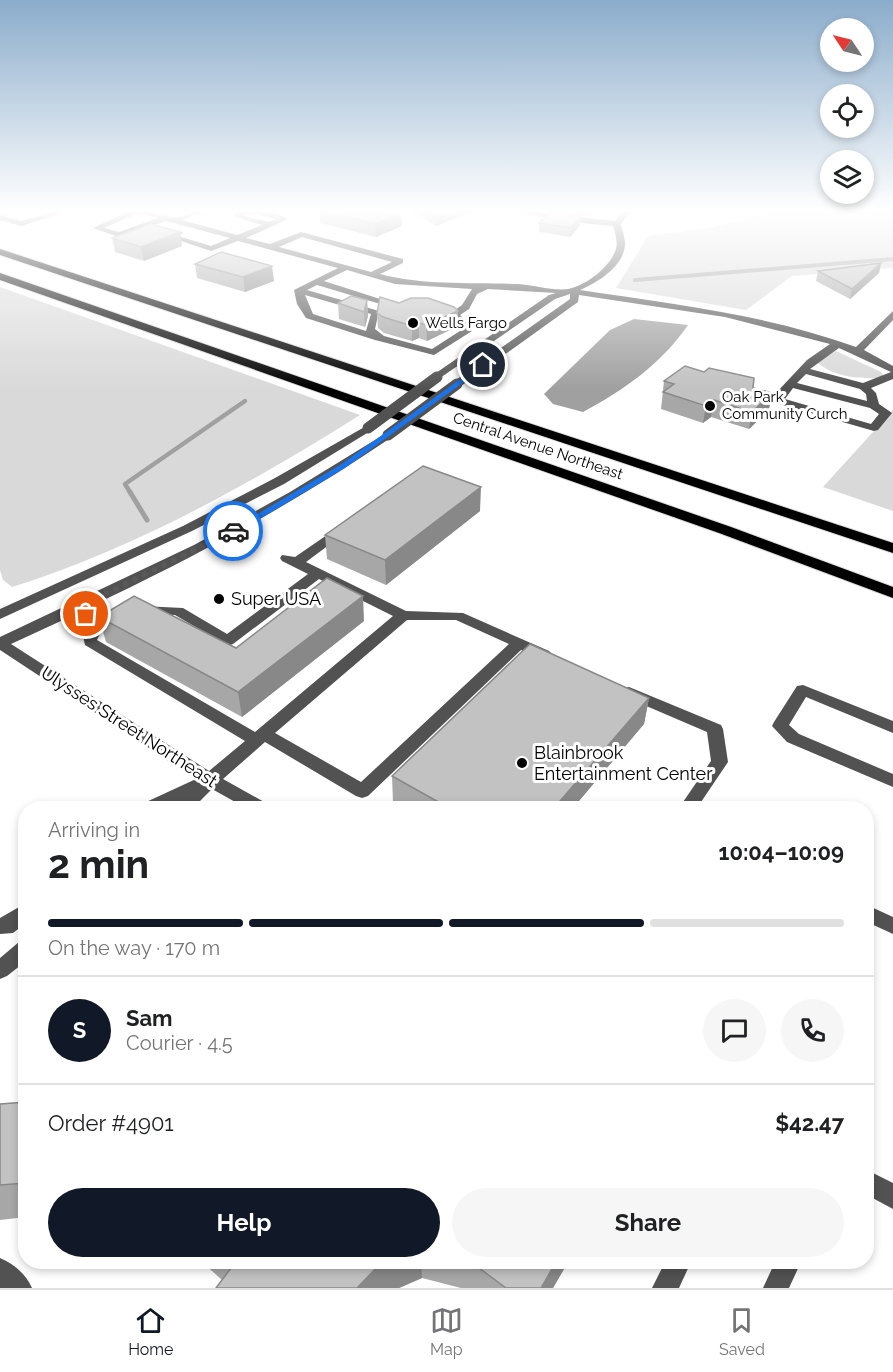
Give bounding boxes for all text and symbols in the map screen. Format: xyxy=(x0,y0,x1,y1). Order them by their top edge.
north arrow xyxy=(820,18,874,72)
map controls xyxy=(820,18,874,204)
button: locate xyxy=(820,84,874,138)
button: layers xyxy=(820,150,874,204)
place label: Wells Fargo xyxy=(425,314,507,332)
marker: Wells Fargo xyxy=(406,316,420,330)
pin xyxy=(457,339,508,390)
icon: home xyxy=(466,348,499,381)
place label: Oak Park Community Curch xyxy=(722,388,848,423)
marker: Oak Park Community Curch xyxy=(703,399,717,413)
street label: Central Avenue Northeast xyxy=(451,408,625,484)
courier xyxy=(203,501,263,561)
icon: car xyxy=(217,515,250,548)
pin xyxy=(60,588,111,639)
place label: Super USA xyxy=(231,588,321,609)
marker: Super USA xyxy=(212,592,226,606)
icon: bag xyxy=(69,597,102,630)
street label: Ulysses Street Northeast xyxy=(37,662,221,791)
place label: Blainbrook Entertainment Center xyxy=(534,742,713,784)
marker: Blainbrook Entertainment Center xyxy=(515,756,529,770)
text: Arriving in xyxy=(48,818,140,842)
text: 10:04–10:09 xyxy=(719,839,844,865)
text: 2 min xyxy=(48,841,149,887)
text: On the way · 170 m xyxy=(48,936,220,960)
button: chat xyxy=(703,999,766,1062)
button: phone xyxy=(781,999,844,1062)
text: Sam xyxy=(126,1005,173,1031)
text: S xyxy=(73,1017,86,1043)
text: Courier · 4.5 xyxy=(126,1031,233,1055)
text: Order #4901 xyxy=(48,1110,174,1136)
text: $42.47 xyxy=(775,1110,844,1136)
button: Help xyxy=(48,1188,440,1257)
button: Share xyxy=(452,1188,844,1257)
tab: Home xyxy=(128,1304,173,1359)
tab: Map xyxy=(430,1304,463,1359)
tab: Saved xyxy=(719,1304,765,1359)

